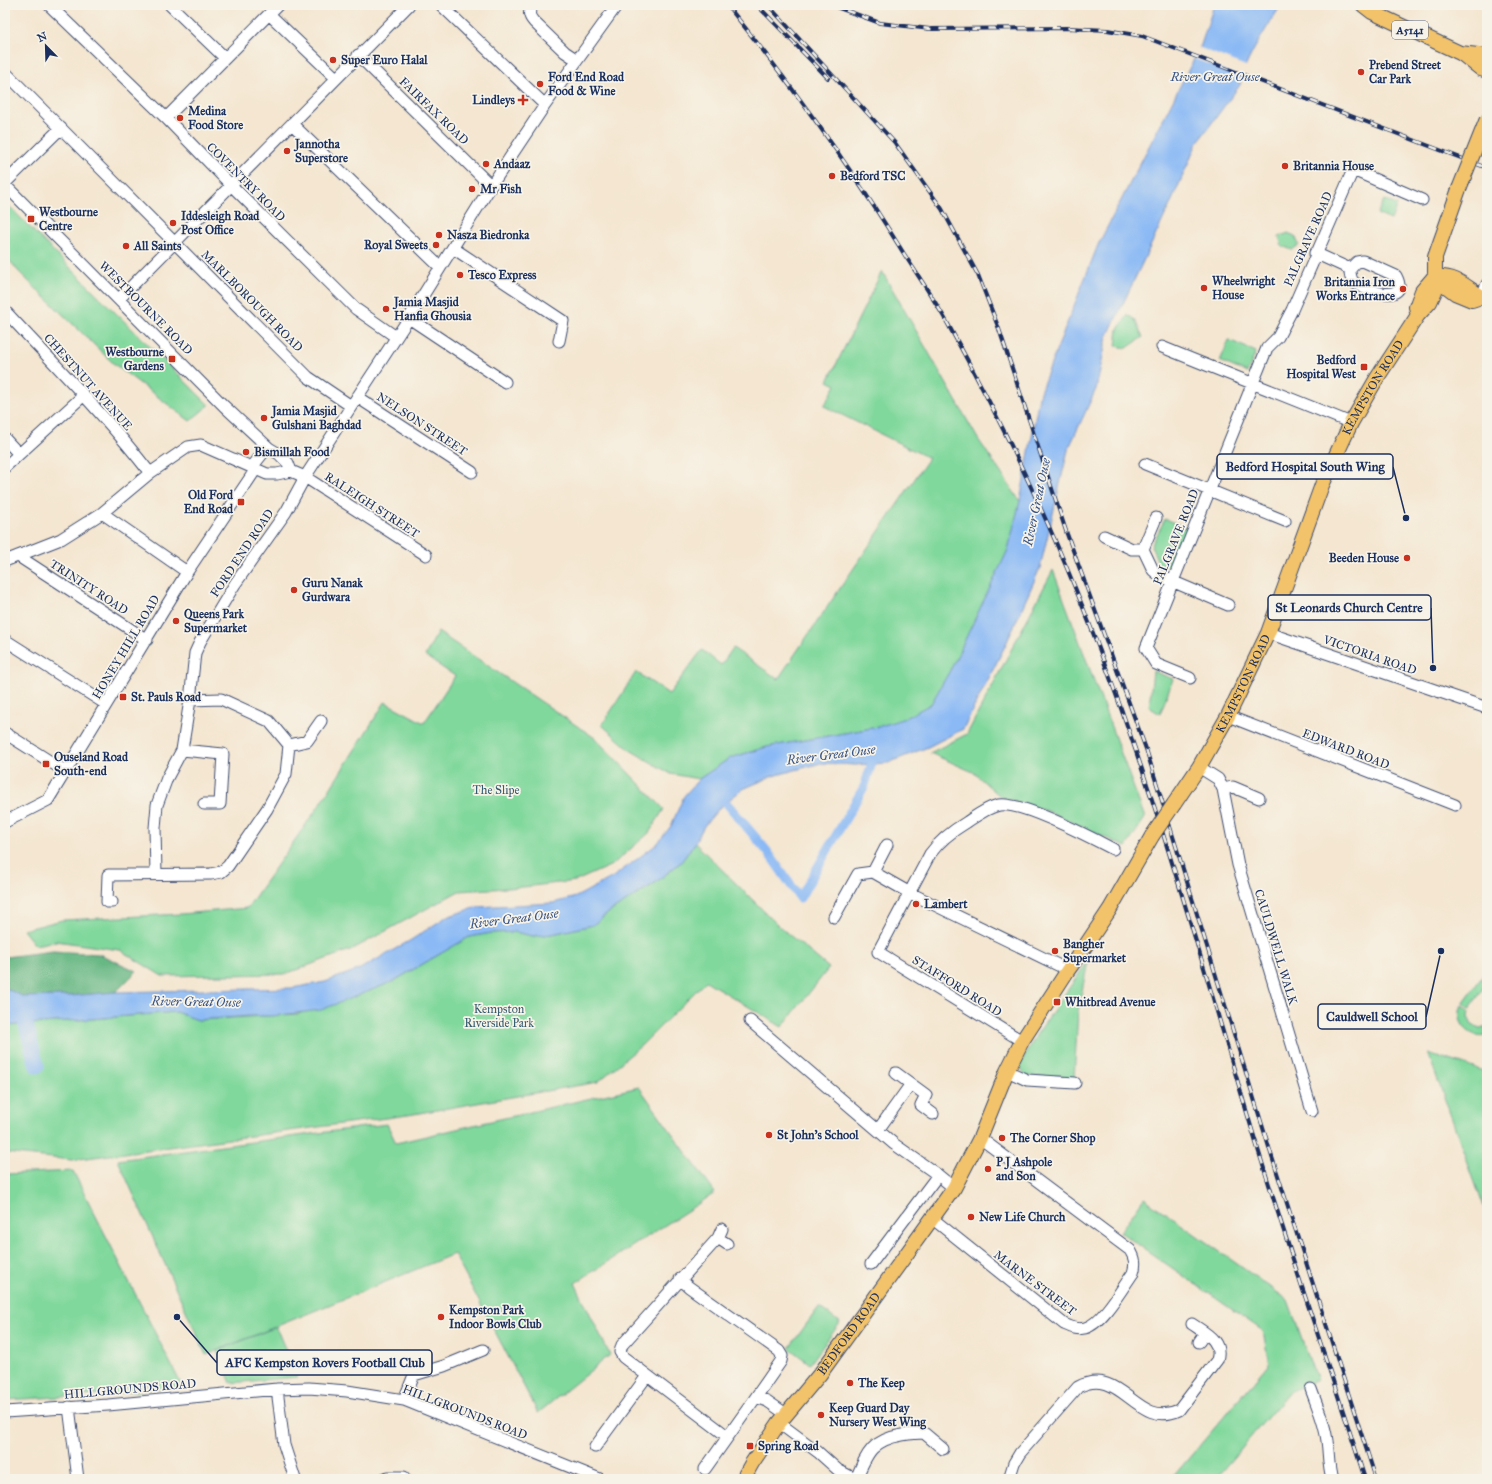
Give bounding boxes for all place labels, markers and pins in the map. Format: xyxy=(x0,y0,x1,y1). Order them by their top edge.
place label: Super Euro Halal xyxy=(341,53,428,68)
marker: Super Euro Halal xyxy=(328,55,338,65)
place label: Prebend Street Car Park xyxy=(1369,58,1442,86)
marker: Prebend Street Car Park xyxy=(1356,67,1366,77)
place label: Ford End Road Food & Wine xyxy=(548,70,625,98)
marker: Ford End Road Food & Wine xyxy=(535,79,545,89)
place label: Lindleys xyxy=(472,93,516,108)
marker: Lindleys xyxy=(518,95,528,105)
place label: Medina Food Store xyxy=(188,104,243,132)
marker: Medina Food Store xyxy=(175,113,185,123)
place label: Jannotha Superstore xyxy=(293,137,348,166)
marker: Jannotha Superstore xyxy=(282,146,292,156)
place label: Andaaz xyxy=(493,157,531,171)
marker: Andaaz xyxy=(481,159,491,169)
place label: Britannia House xyxy=(1293,159,1374,173)
marker: Britannia House xyxy=(1280,161,1290,171)
place label: Bedford TSC xyxy=(840,169,905,183)
marker: Bedford TSC xyxy=(827,171,837,181)
place label: Mr Fish xyxy=(480,182,522,196)
marker: Mr Fish xyxy=(467,184,477,194)
place label: Westbourne Centre xyxy=(39,205,98,233)
place label: Iddesleigh Road Post Office xyxy=(181,209,260,237)
marker: Westbourne Centre xyxy=(26,214,36,224)
marker: Iddesleigh Road Post Office xyxy=(168,218,178,228)
place label: Nasza Biedronka xyxy=(447,228,530,242)
marker: Nasza Biedronka xyxy=(434,230,444,240)
place label: Royal Sweets xyxy=(364,238,429,253)
place label: All Saints xyxy=(133,239,182,253)
marker: Royal Sweets xyxy=(431,240,441,250)
marker: All Saints xyxy=(121,241,131,251)
place label: Tesco Express xyxy=(467,268,537,283)
marker: Tesco Express xyxy=(455,270,465,280)
place label: Wheelwright House xyxy=(1212,274,1276,302)
place label: Britannia Iron Works Entrance xyxy=(1316,275,1396,303)
marker: Wheelwright House xyxy=(1199,283,1209,293)
marker: Britannia Iron Works Entrance xyxy=(1398,284,1408,294)
place label: Jamia Masjid Hanfia Ghousia xyxy=(392,295,472,323)
marker: Jamia Masjid Hanfia Ghousia xyxy=(381,304,391,314)
place label: Westbourne Gardens xyxy=(105,345,165,373)
place label: Bedford Hospital West xyxy=(1286,353,1357,382)
marker: Westbourne Gardens xyxy=(167,354,177,364)
marker: Bedford Hospital West xyxy=(1359,362,1369,372)
place label: Jamia Masjid Gulshani Baghdad xyxy=(270,404,362,433)
marker: Jamia Masjid Gulshani Baghdad xyxy=(259,413,269,423)
place label: Bismillah Food xyxy=(254,445,331,459)
marker: Bismillah Food xyxy=(241,447,251,457)
callout: Bedford Hospital South Wing xyxy=(1217,454,1393,479)
place label: Old Ford End Road xyxy=(184,488,234,516)
marker: Old Ford End Road xyxy=(236,497,246,507)
place label: Beeden House xyxy=(1329,551,1399,565)
marker: Beeden House xyxy=(1402,553,1412,563)
place label: Guru Nanak Gurdwara xyxy=(302,576,363,604)
marker: Guru Nanak Gurdwara xyxy=(289,585,299,595)
callout: St Leonards Church Centre xyxy=(1268,595,1431,620)
place label: Queens Park Supermarket xyxy=(184,607,248,636)
marker: Queens Park Supermarket xyxy=(171,616,181,626)
place label: St. Pauls Road xyxy=(131,690,202,704)
marker: St. Pauls Road xyxy=(118,692,128,702)
place label: Ouseland Road South-end xyxy=(54,750,129,778)
marker: Ouseland Road South-end xyxy=(41,759,51,769)
place label: Lambert xyxy=(924,897,968,911)
marker: Lambert xyxy=(911,899,921,909)
place label: Bangher Supermarket xyxy=(1063,937,1127,966)
marker: Bangher Supermarket xyxy=(1050,946,1060,956)
place label: Whitbread Avenue xyxy=(1065,995,1156,1009)
marker: Whitbread Avenue xyxy=(1052,997,1062,1007)
callout: Cauldwell School xyxy=(1318,1004,1426,1029)
place label: St John's School xyxy=(777,1128,859,1143)
marker: St John's School xyxy=(764,1130,774,1140)
place label: The Corner Shop xyxy=(1009,1131,1095,1146)
marker: The Corner Shop xyxy=(997,1133,1007,1143)
place label: P J Ashpole and Son xyxy=(996,1155,1052,1183)
marker: P J Ashpole and Son xyxy=(983,1164,993,1174)
place label: New Life Church xyxy=(979,1210,1066,1224)
marker: New Life Church xyxy=(966,1212,976,1222)
place label: Kempston Park Indoor Bowls Club xyxy=(449,1303,542,1331)
marker: Kempston Park Indoor Bowls Club xyxy=(436,1312,446,1322)
callout: AFC Kempston Rovers Football Club xyxy=(217,1350,432,1375)
place label: The Keep xyxy=(857,1376,905,1391)
marker: The Keep xyxy=(845,1378,855,1388)
place label: Keep Guard Day Nursery West Wing xyxy=(829,1401,926,1430)
marker: Keep Guard Day Nursery West Wing xyxy=(816,1410,826,1420)
place label: Spring Road xyxy=(758,1439,820,1454)
marker: Spring Road xyxy=(745,1441,755,1451)

